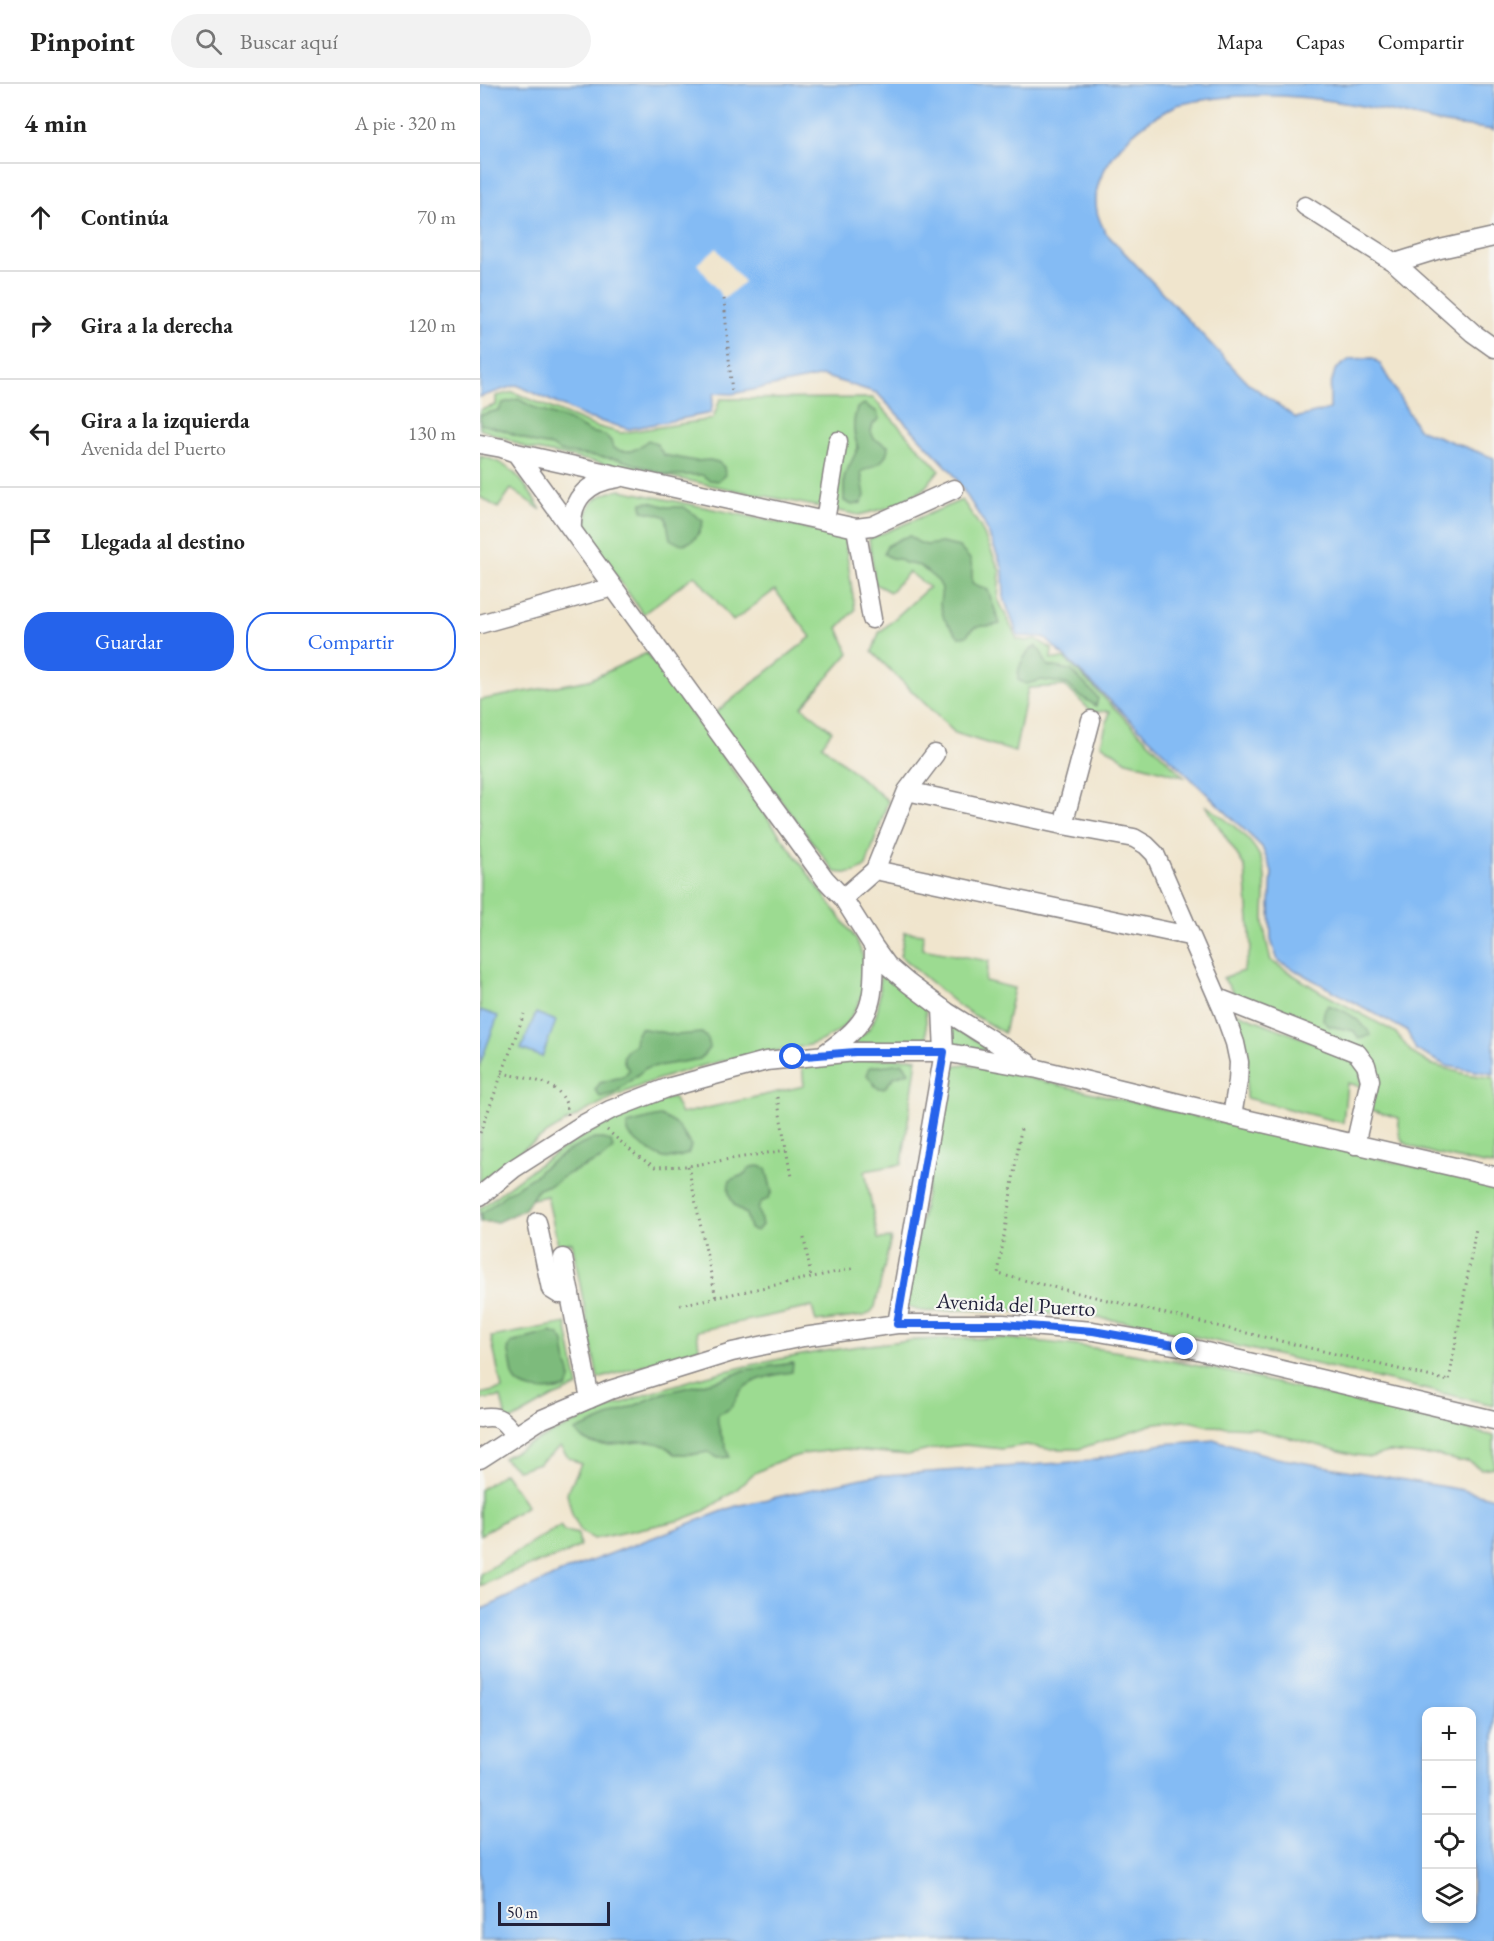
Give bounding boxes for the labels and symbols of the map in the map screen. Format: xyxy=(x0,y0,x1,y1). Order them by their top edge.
route start xyxy=(779,1043,805,1069)
street label: Avenida del Puerto xyxy=(935,1286,1096,1323)
route end xyxy=(1171,1333,1197,1359)
scale bar xyxy=(498,1899,610,1926)

